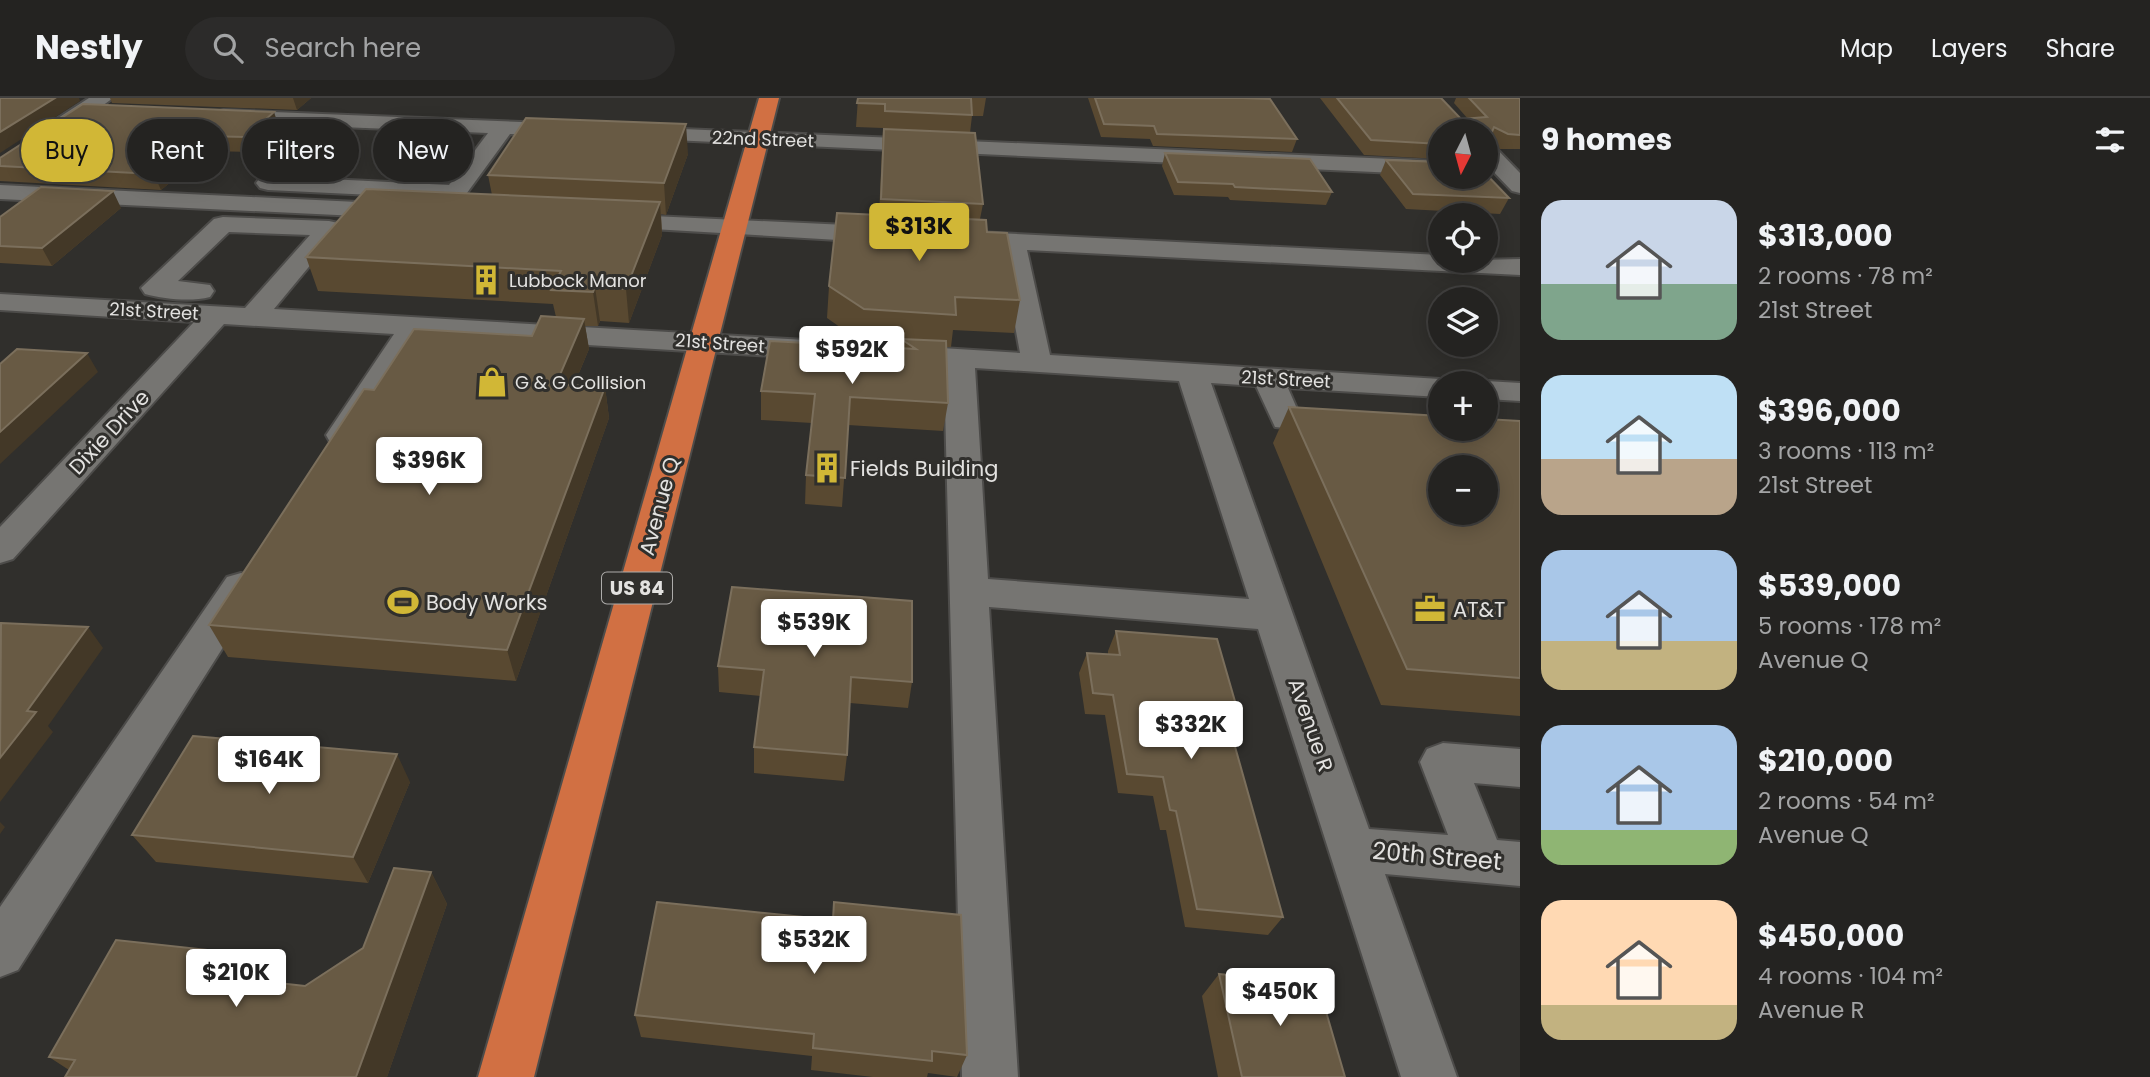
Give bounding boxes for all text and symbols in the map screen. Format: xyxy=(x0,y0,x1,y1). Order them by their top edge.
search box xyxy=(185,17,675,80)
text: Nestly xyxy=(35,24,143,71)
icon: search xyxy=(209,29,247,67)
text: Search here xyxy=(265,30,421,66)
text: Map xyxy=(1840,32,1893,65)
text: Layers xyxy=(1931,32,2007,65)
text: Share xyxy=(2045,32,2115,65)
text: 9 homes xyxy=(1541,118,1672,161)
chip: Buy xyxy=(21,119,113,182)
chip: Rent xyxy=(127,119,228,182)
chip: Filters xyxy=(242,119,359,182)
chip: New xyxy=(373,119,473,182)
north arrow xyxy=(1428,119,1498,189)
map controls xyxy=(1428,119,1498,525)
icon: filters xyxy=(2091,121,2129,159)
street label: 22nd Street xyxy=(712,125,814,153)
button: locate xyxy=(1428,203,1498,273)
pin: $313K xyxy=(870,204,968,263)
text: $313K xyxy=(885,210,953,242)
text: $313,000 xyxy=(1758,214,1893,257)
icon: home xyxy=(1597,228,1681,312)
text: 2 rooms · 78 m² xyxy=(1758,260,1933,292)
building icon: Lubbock Manor xyxy=(469,263,503,297)
place label: Lubbock Manor xyxy=(509,268,647,293)
button: layers xyxy=(1428,287,1498,357)
text: 21st Street xyxy=(1758,294,1872,326)
street label: 21st Street xyxy=(109,296,199,326)
street label: 21st Street xyxy=(674,327,766,359)
pin: $592K xyxy=(803,327,901,386)
text: $592K xyxy=(815,333,889,365)
street label: 21st Street xyxy=(1241,364,1331,394)
shop icon: G & G Collision xyxy=(475,365,509,399)
place label: G & G Collision xyxy=(515,370,646,395)
button: + xyxy=(1428,371,1498,441)
street label: Dixie Drive xyxy=(62,383,156,481)
text: $396,000 xyxy=(1758,389,1901,432)
icon: home xyxy=(1597,403,1681,487)
text: 3 rooms · 113 m² xyxy=(1758,435,1934,467)
pin: $396K xyxy=(380,438,478,497)
text: $396K xyxy=(392,444,466,476)
building icon: Fields Building xyxy=(810,451,844,485)
street label: Avenue Q xyxy=(632,453,686,559)
place label: Fields Building xyxy=(850,454,998,483)
button: − xyxy=(1428,455,1498,525)
text: 21st Street xyxy=(1758,469,1872,501)
text: $539,000 xyxy=(1758,564,1901,607)
road number: US 84 xyxy=(602,573,672,603)
icon: home xyxy=(1597,578,1681,662)
sports icon: Body Works xyxy=(386,585,420,619)
place label: Body Works xyxy=(426,588,548,617)
office icon: AT&T xyxy=(1413,592,1447,626)
place label: AT&T xyxy=(1453,595,1505,624)
pin: $539K xyxy=(765,600,863,659)
text: $539K xyxy=(777,606,851,638)
text: 5 rooms · 178 m² xyxy=(1758,610,1941,642)
text: Avenue Q xyxy=(1758,644,1869,676)
street label: Avenue R xyxy=(1281,674,1341,776)
pin: $332K xyxy=(1142,702,1240,761)
text: $332K xyxy=(1155,708,1227,740)
pin: $164K xyxy=(220,736,318,796)
text: $210,000 xyxy=(1758,739,1893,782)
text: $164K xyxy=(234,743,304,775)
icon: home xyxy=(1597,753,1681,837)
text: 2 rooms · 54 m² xyxy=(1758,785,1935,817)
text: Avenue Q xyxy=(1758,819,1869,851)
street label: 20th Street xyxy=(1371,834,1503,878)
text: $450,000 xyxy=(1758,914,1904,957)
pin: $532K xyxy=(765,916,863,976)
text: $532K xyxy=(777,923,851,955)
icon: home xyxy=(1597,928,1681,1012)
pin: $210K xyxy=(187,950,285,1009)
text: $210K xyxy=(202,956,270,988)
text: 4 rooms · 104 m² xyxy=(1758,960,1943,992)
pin: $450K xyxy=(1231,968,1329,1028)
text: $450K xyxy=(1242,975,1318,1007)
text: Avenue R xyxy=(1758,994,1865,1026)

